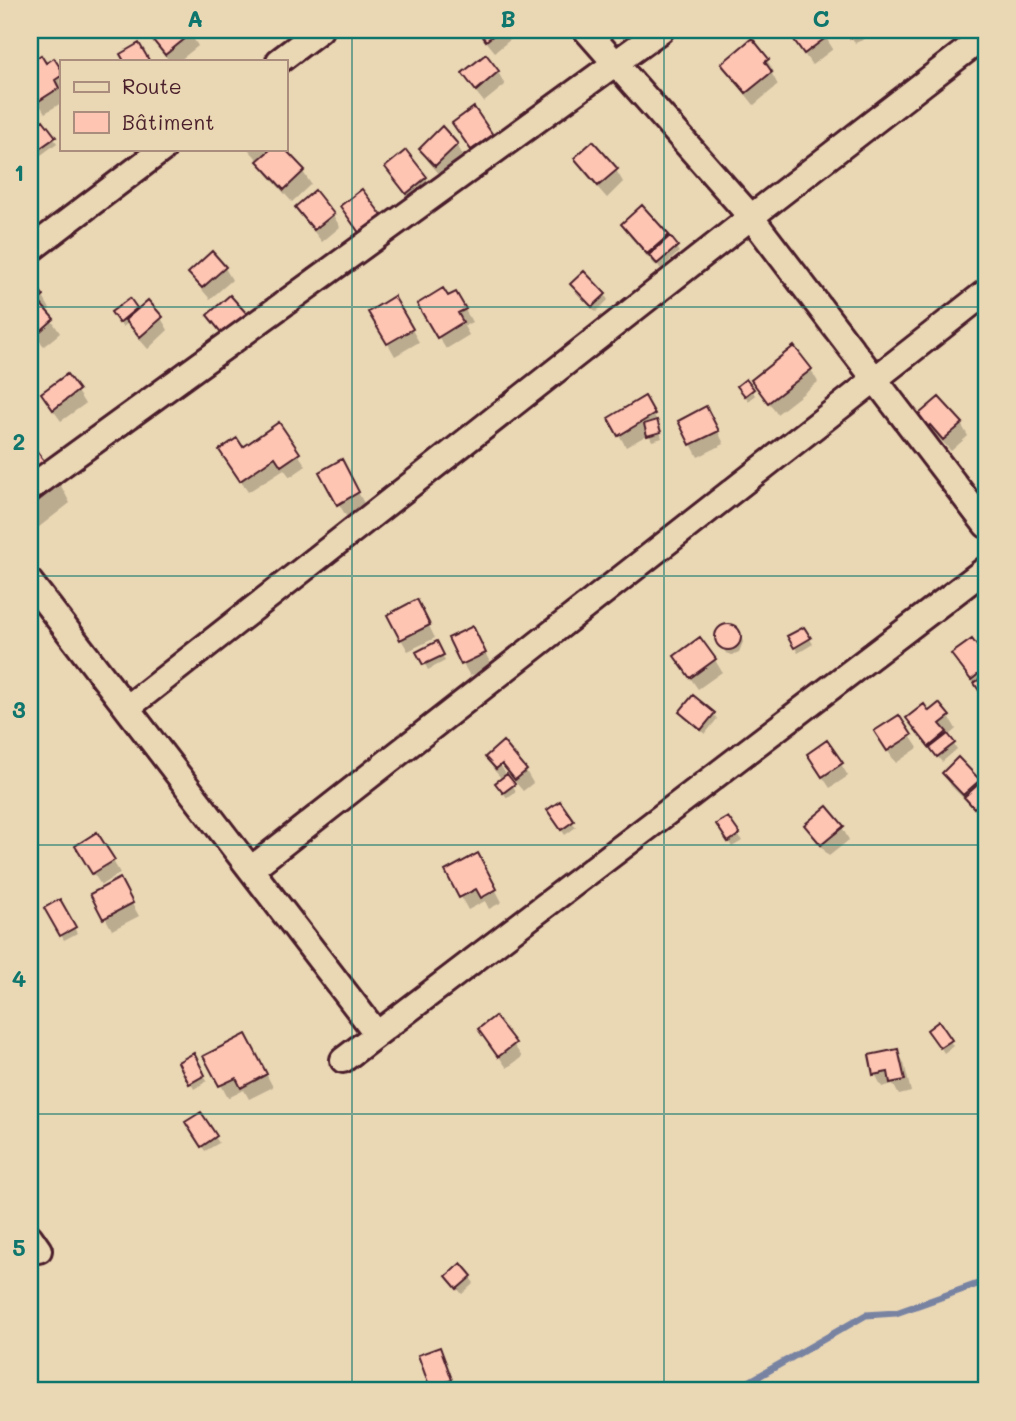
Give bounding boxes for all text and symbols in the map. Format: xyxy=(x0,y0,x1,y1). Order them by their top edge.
text: A xyxy=(187,3,203,33)
text: B xyxy=(500,3,516,33)
text: C xyxy=(812,3,830,33)
legend xyxy=(60,60,287,150)
text: Route xyxy=(122,72,182,99)
text: Bâtiment xyxy=(122,108,214,135)
text: 1 xyxy=(14,157,24,187)
text: 2 xyxy=(13,426,25,456)
text: 3 xyxy=(12,694,26,724)
text: 4 xyxy=(12,963,26,993)
text: 5 xyxy=(12,1232,26,1262)

